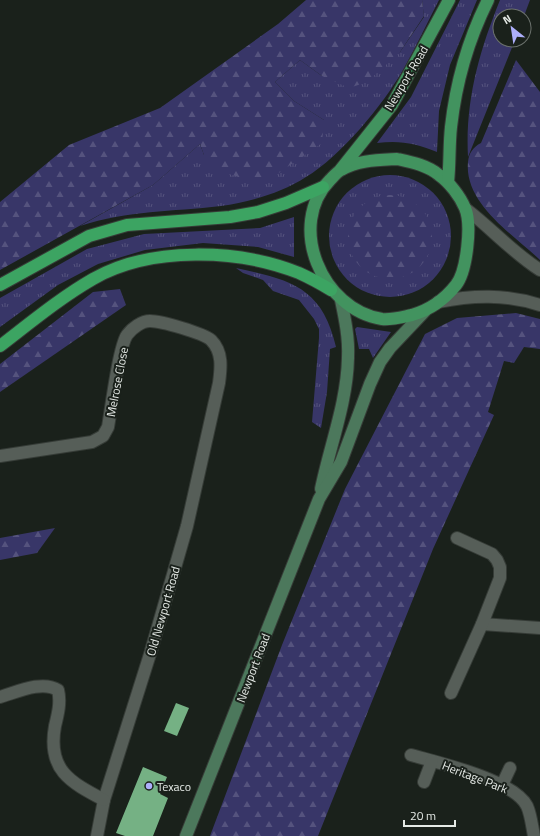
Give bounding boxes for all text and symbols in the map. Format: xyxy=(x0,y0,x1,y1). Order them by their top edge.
north arrow xyxy=(492,8,532,48)
text: N xyxy=(500,11,514,28)
street label: Newport Road xyxy=(379,42,433,114)
street label: Melrose Close xyxy=(101,345,133,419)
street label: Old Newport Road xyxy=(141,564,185,658)
street label: Newport Road xyxy=(231,631,275,705)
street label: Heritage Park xyxy=(439,756,511,798)
place label: Texaco xyxy=(157,777,191,796)
marker: Texaco xyxy=(144,781,154,791)
scale bar xyxy=(404,802,455,828)
text: 20 m xyxy=(410,806,436,825)

